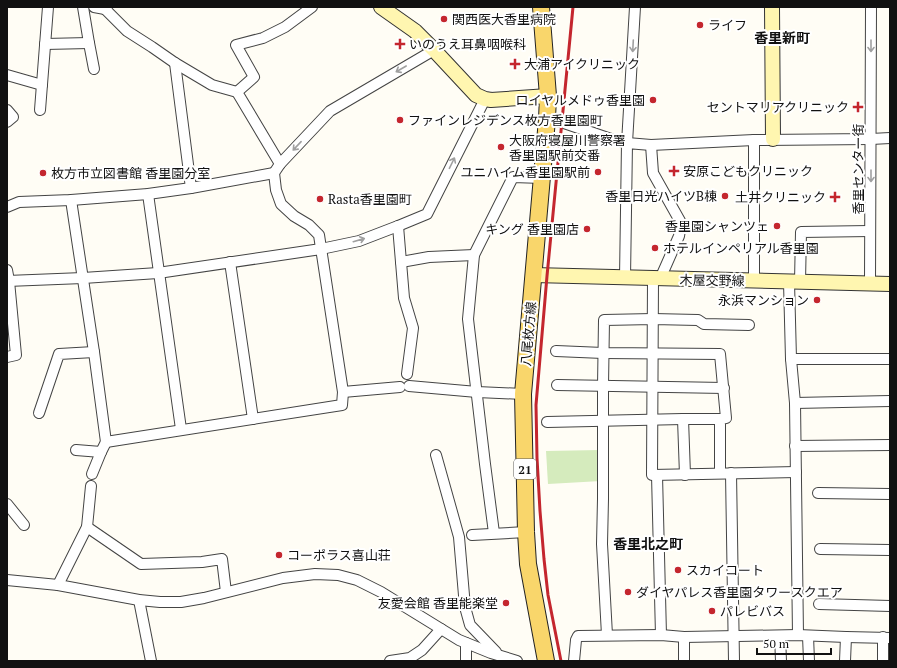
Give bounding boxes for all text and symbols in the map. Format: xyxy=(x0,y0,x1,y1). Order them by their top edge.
place label: 関西医大香里病院 xyxy=(452,10,556,28)
marker: 関西医大香里病院 xyxy=(439,14,449,24)
place label: ライフ xyxy=(708,16,747,34)
marker: ライフ xyxy=(695,20,705,30)
district label: 香里新町 xyxy=(754,28,810,47)
place label: いのうえ耳鼻咽喉科 xyxy=(409,35,526,53)
marker: いのうえ耳鼻咽喉科 xyxy=(394,38,406,50)
one-way arrow xyxy=(629,39,637,52)
one-way arrow xyxy=(867,39,875,52)
place label: 大浦アイクリニック xyxy=(524,55,640,73)
marker: 大浦アイクリニック xyxy=(509,58,521,70)
one-way arrow xyxy=(395,66,407,74)
place label: ロイヤルメドゥ香里園 xyxy=(515,91,645,109)
marker: ロイヤルメドゥ香里園 xyxy=(648,95,658,105)
place label: セントマリアクリニック xyxy=(707,98,849,116)
marker: セントマリアクリニック xyxy=(852,101,864,113)
place label: ファインレジデンス枚方香里園町 xyxy=(408,111,603,129)
marker: ファインレジデンス枚方香里園町 xyxy=(395,115,405,125)
street label: 香里センター街 xyxy=(849,123,867,215)
place label: 大阪府寝屋川警察署 香里園駅前交番 xyxy=(509,131,626,164)
one-way arrow xyxy=(292,141,302,151)
marker: 大阪府寝屋川警察署 香里園駅前交番 xyxy=(496,142,506,152)
one-way arrow xyxy=(449,158,456,170)
place label: 安原こどもクリニック xyxy=(683,162,813,180)
place label: ユニハイム香里園駅前 xyxy=(461,163,590,181)
place label: 枚方市立図書館 香里園分室 xyxy=(51,164,210,182)
marker: 安原こどもクリニック xyxy=(668,165,680,177)
marker: ユニハイム香里園駅前 xyxy=(593,167,603,177)
marker: 枚方市立図書館 香里園分室 xyxy=(38,168,48,178)
one-way arrow xyxy=(867,169,875,182)
place label: 香里日光ハイツB棟 xyxy=(605,187,717,205)
place label: 土井クリニック xyxy=(735,188,826,206)
place label: Rasta香里園町 xyxy=(328,190,412,208)
marker: 香里日光ハイツB棟 xyxy=(720,191,730,201)
marker: 土井クリニック xyxy=(829,191,841,203)
marker: Rasta香里園町 xyxy=(315,194,325,204)
place label: 香里園シャンツェ xyxy=(665,217,769,235)
place label: キング 香里園店 xyxy=(485,220,579,238)
marker: 香里園シャンツェ xyxy=(772,221,782,231)
marker: キング 香里園店 xyxy=(582,224,592,234)
one-way arrow xyxy=(352,236,365,244)
place label: ホテルインペリアル香里園 xyxy=(663,239,819,257)
marker: ホテルインペリアル香里園 xyxy=(650,243,660,253)
street label: 木屋交野線 xyxy=(679,270,745,290)
place label: 永浜マンション xyxy=(718,291,809,309)
marker: 永浜マンション xyxy=(812,295,822,305)
street label: 八尾枚方線 xyxy=(516,301,540,367)
road number: 21 xyxy=(514,459,536,479)
district label: 香里北之町 xyxy=(613,534,683,553)
place label: コーポラス喜山荘 xyxy=(287,546,391,564)
marker: コーポラス喜山荘 xyxy=(274,550,284,560)
place label: スカイコート xyxy=(686,561,764,579)
marker: スカイコート xyxy=(673,565,683,575)
place label: ダイヤパレス香里園タワースクエア xyxy=(636,583,843,601)
marker: ダイヤパレス香里園タワースクエア xyxy=(623,587,633,597)
place label: 友愛会館 香里能楽堂 xyxy=(378,594,498,612)
marker: 友愛会館 香里能楽堂 xyxy=(501,598,511,608)
place label: パレビバス xyxy=(720,602,785,620)
marker: パレビバス xyxy=(707,606,717,616)
scale bar xyxy=(757,630,831,656)
text: 50 m xyxy=(763,636,790,651)

